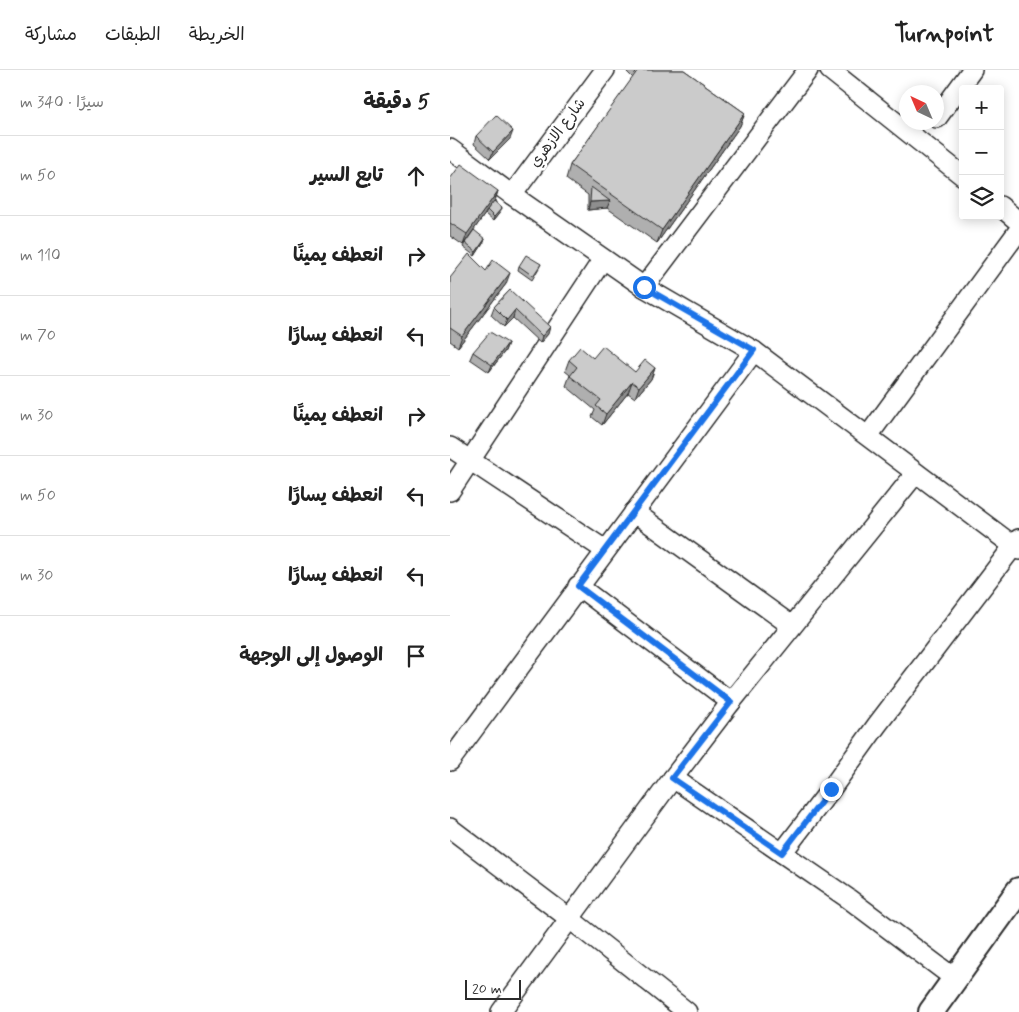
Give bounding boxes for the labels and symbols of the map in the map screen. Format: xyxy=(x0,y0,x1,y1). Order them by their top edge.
north arrow xyxy=(899,85,944,130)
street label: شارع الازهري xyxy=(525,94,591,172)
route start xyxy=(633,276,656,299)
route end xyxy=(820,778,843,801)
scale bar xyxy=(465,977,521,1000)

